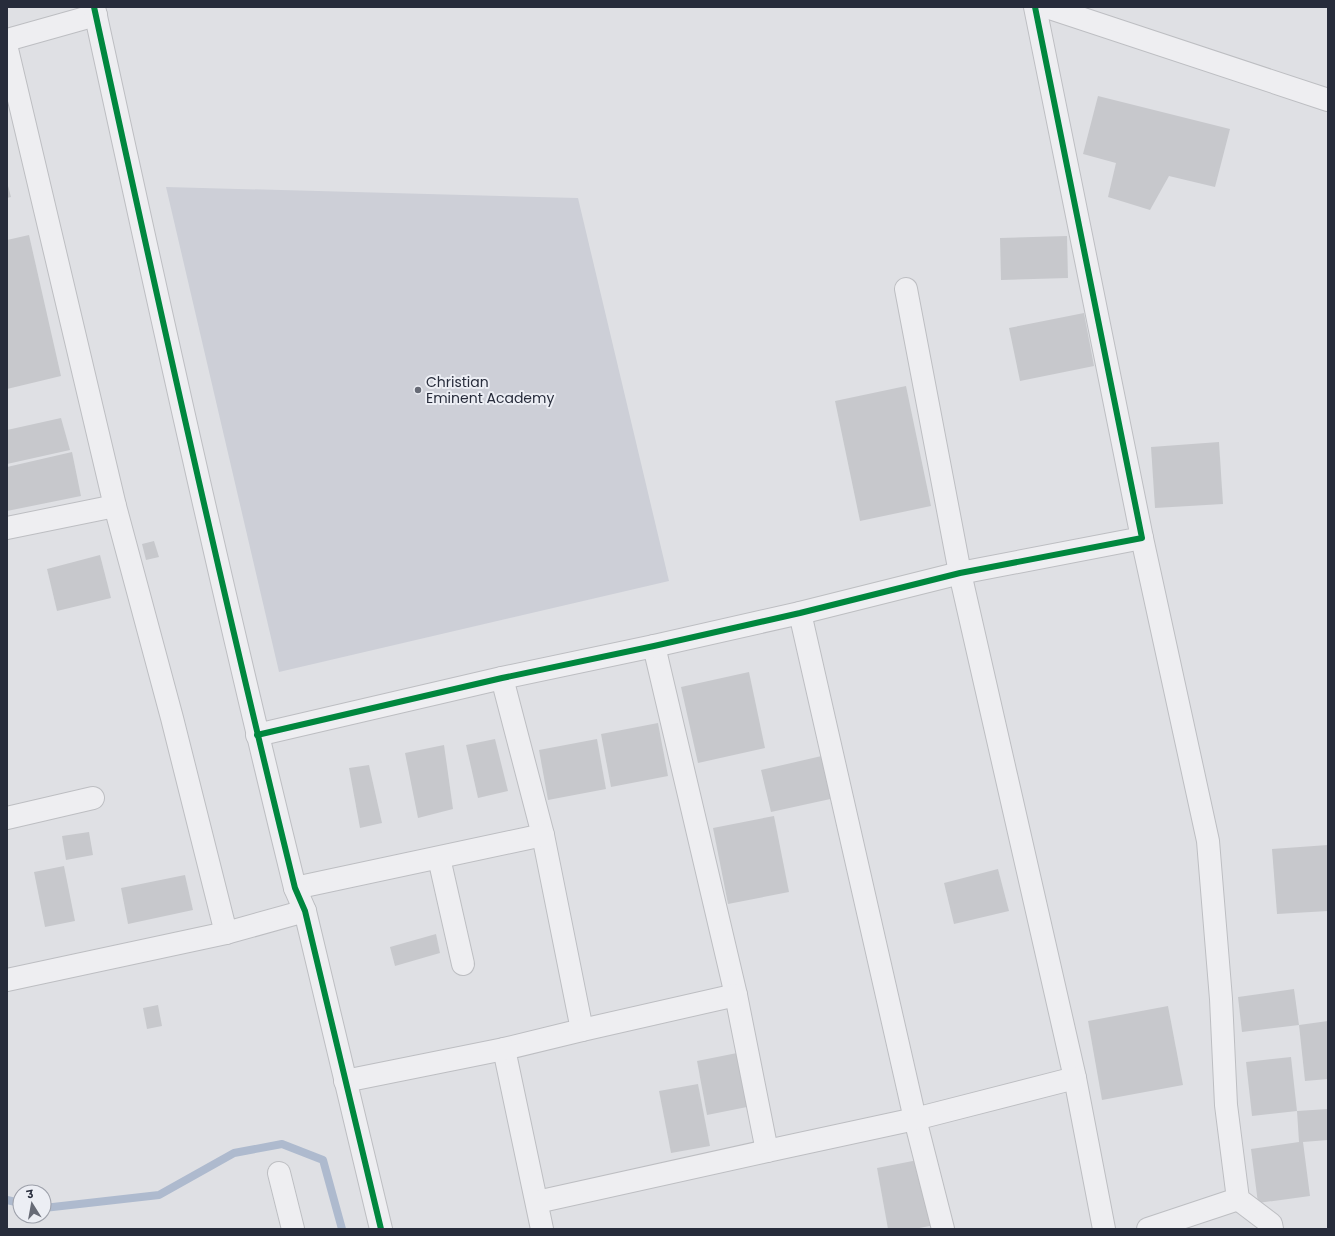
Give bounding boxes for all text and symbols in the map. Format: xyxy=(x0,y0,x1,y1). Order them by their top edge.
place label: Christian Eminent Academy xyxy=(426,372,554,408)
marker: Christian Eminent Academy xyxy=(413,385,423,395)
north arrow xyxy=(12,1184,52,1224)
text: उ xyxy=(25,1186,35,1203)

